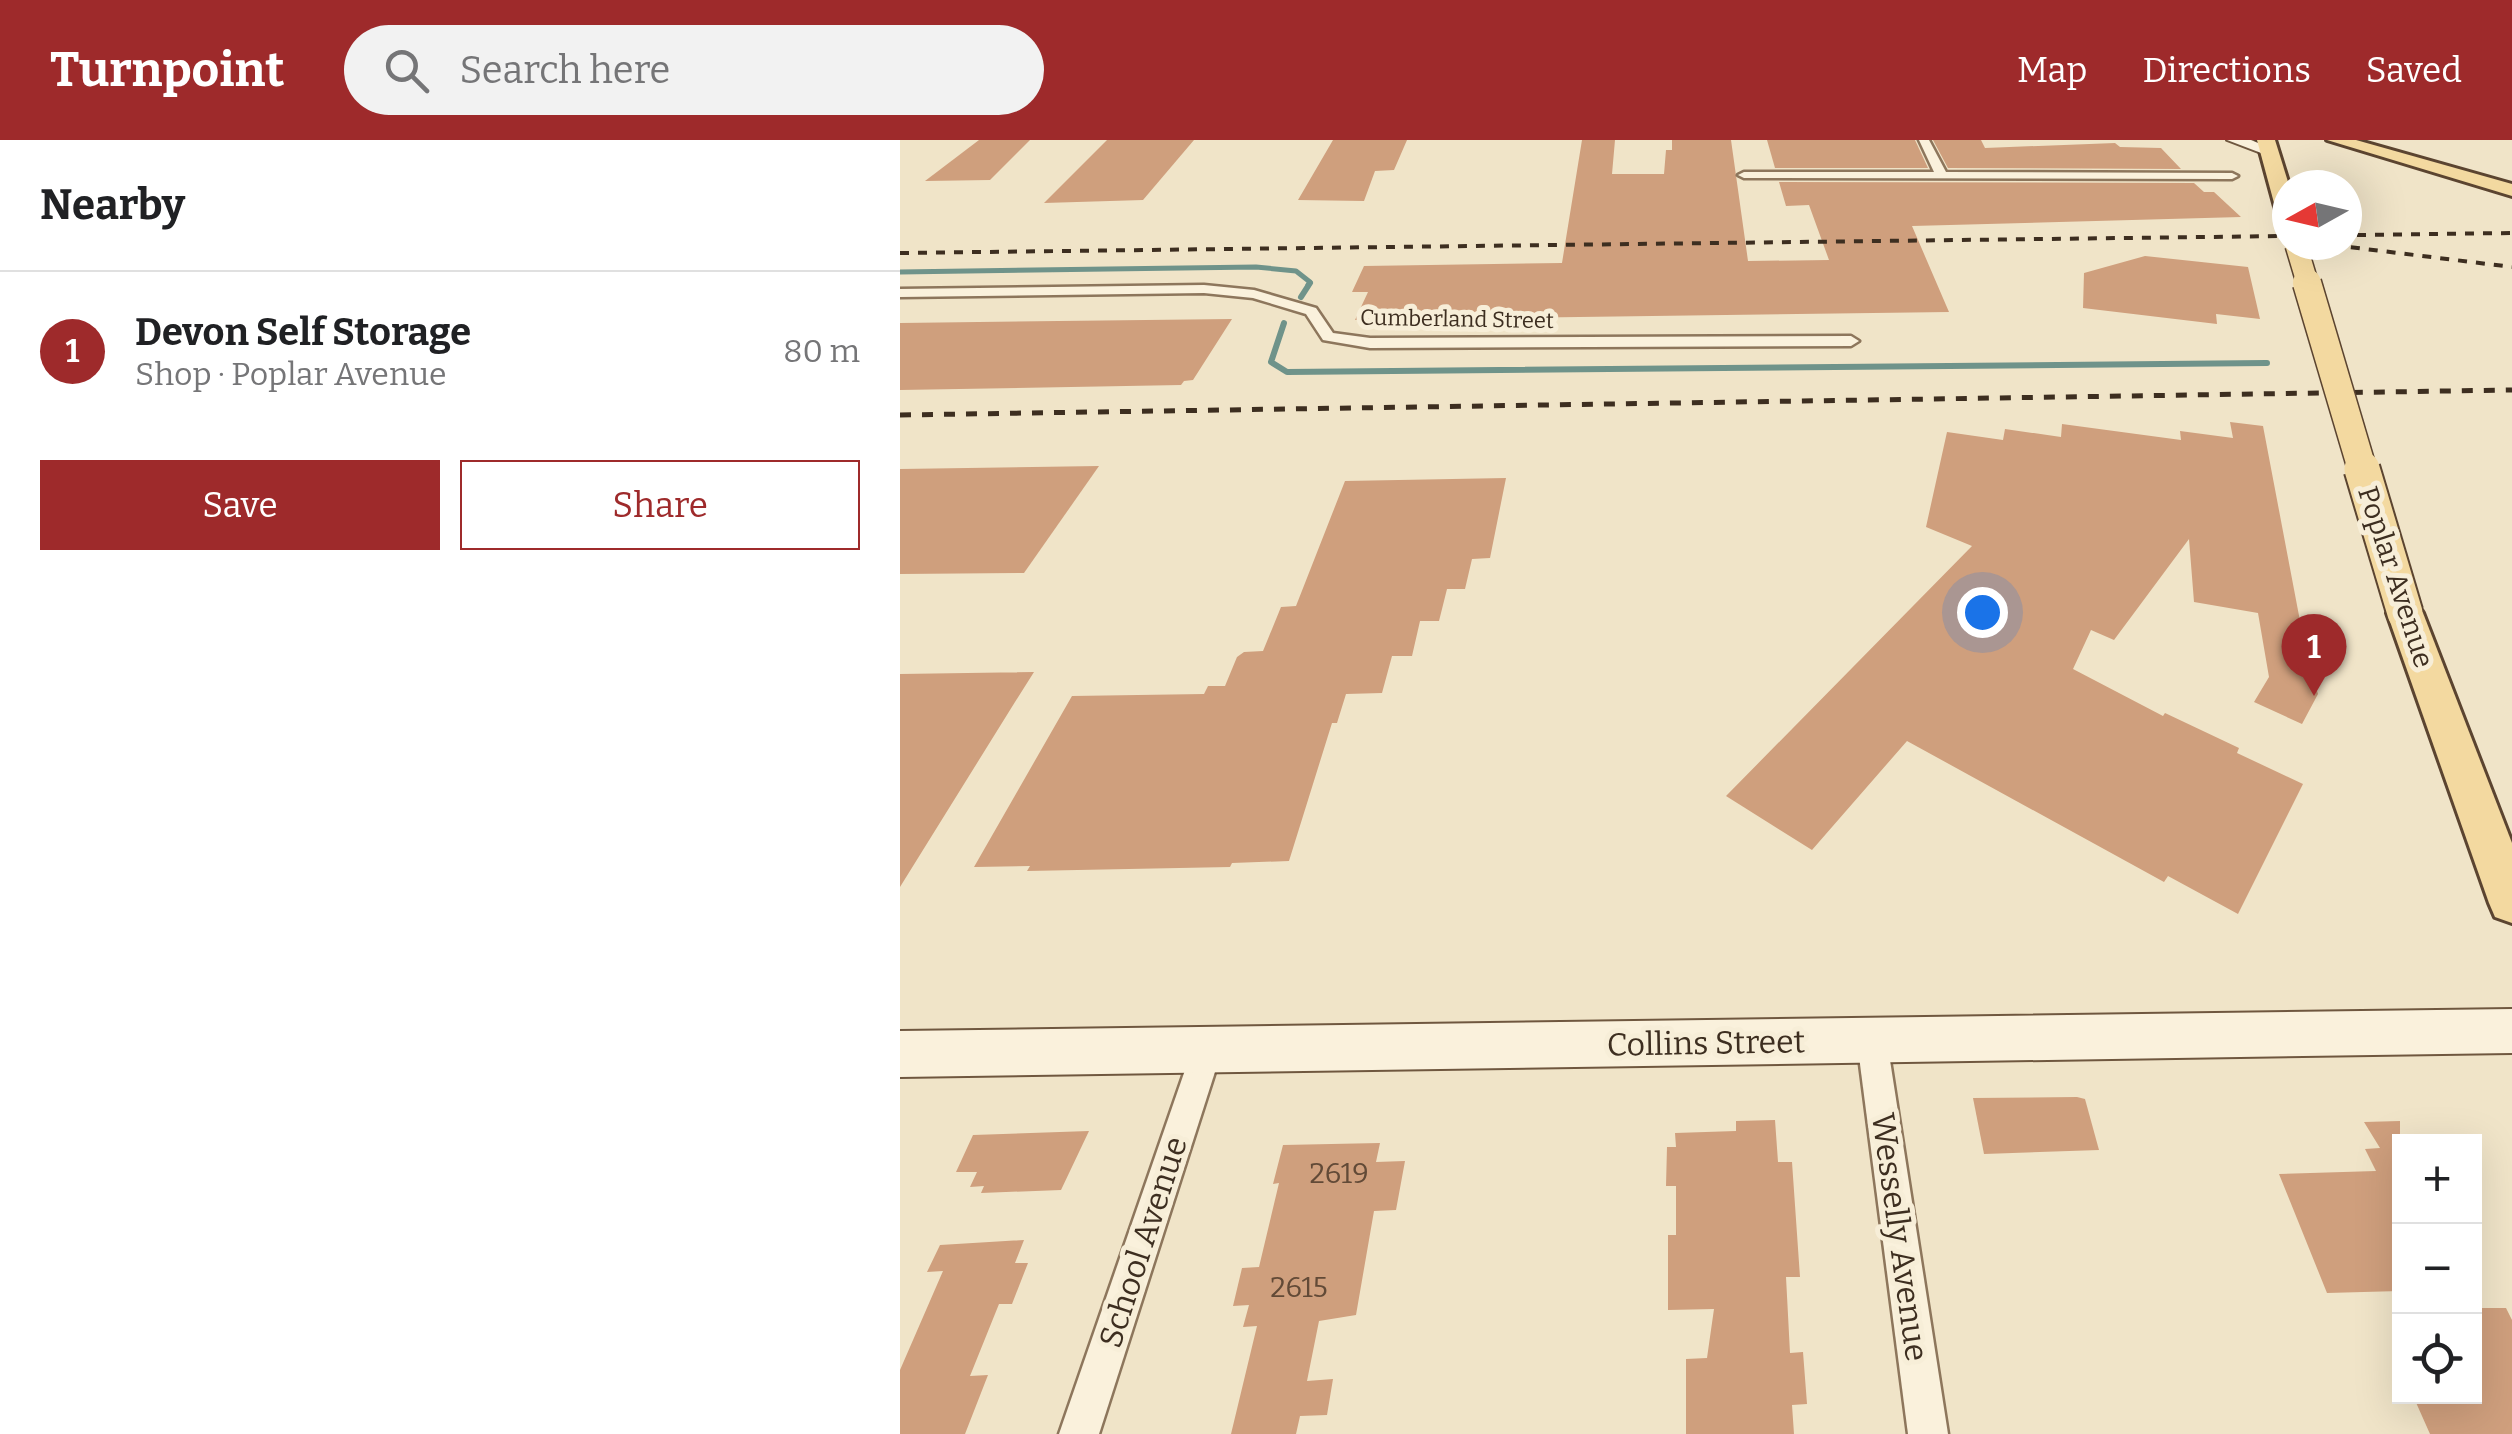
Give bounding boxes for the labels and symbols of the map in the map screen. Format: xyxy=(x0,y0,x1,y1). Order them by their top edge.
north arrow xyxy=(2272,170,2362,260)
street label: Cumberland Street xyxy=(1360,304,1554,334)
street label: Poplar Avenue xyxy=(2351,482,2441,672)
your location xyxy=(1957,587,2008,638)
pin: 1 xyxy=(2282,614,2346,696)
street label: Collins Street xyxy=(1606,1022,1806,1064)
street label: Wesselly Avenue xyxy=(1864,1111,1936,1363)
street label: School Avenue xyxy=(1091,1132,1195,1352)
house number: 2619 xyxy=(1309,1157,1369,1190)
house number: 2615 xyxy=(1270,1271,1328,1304)

